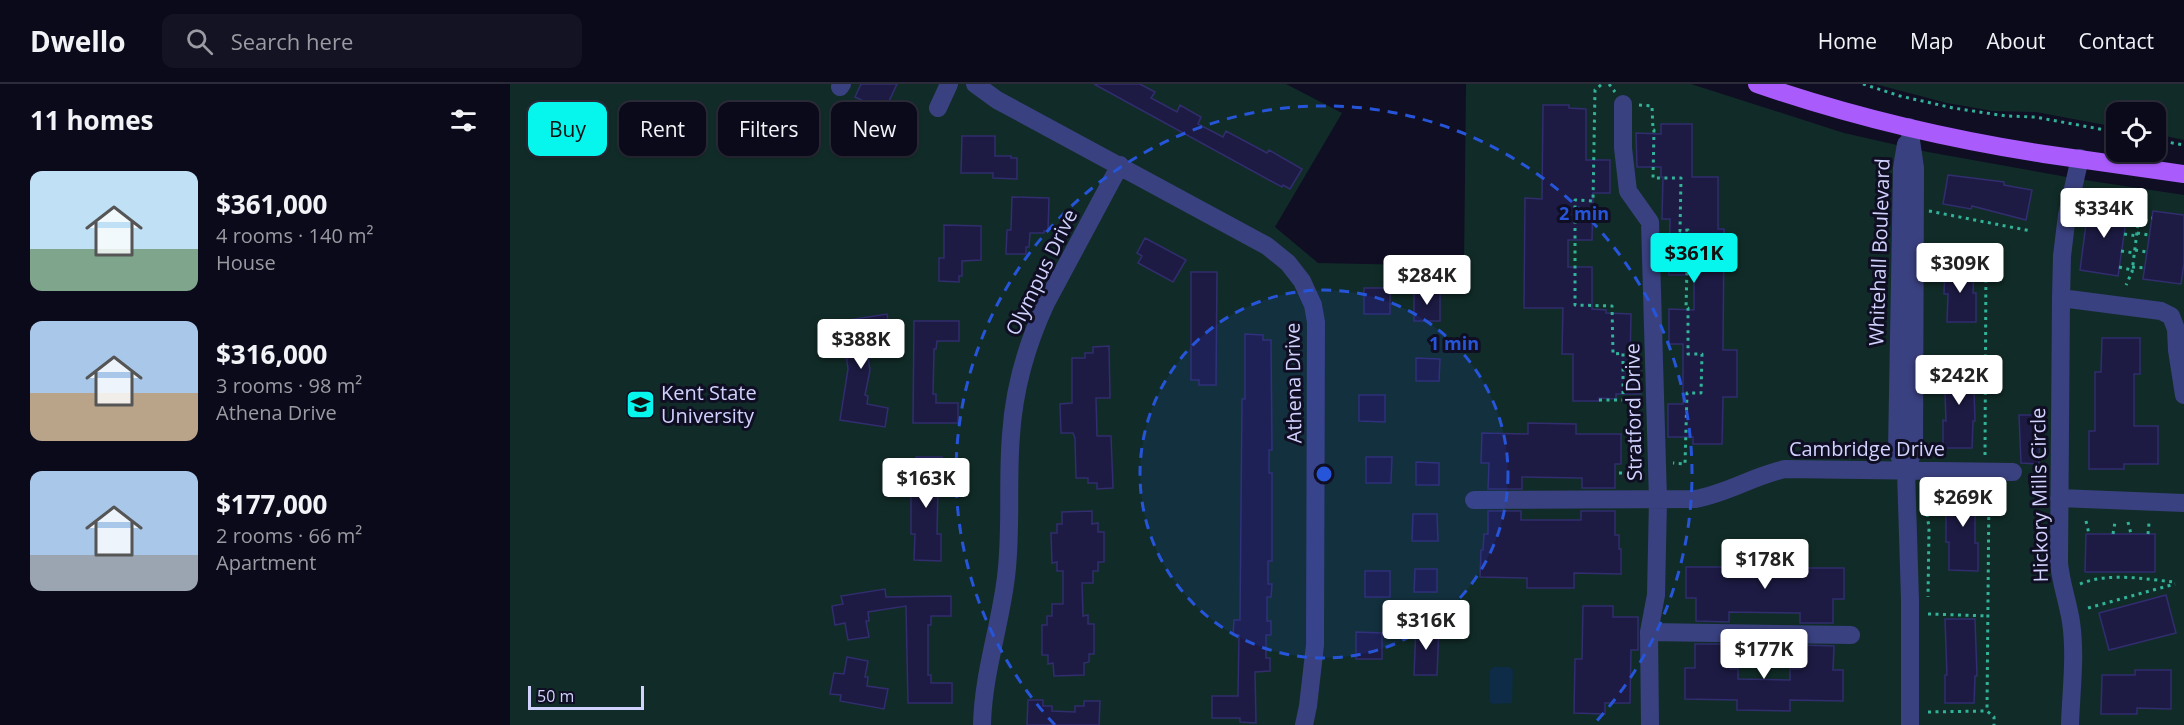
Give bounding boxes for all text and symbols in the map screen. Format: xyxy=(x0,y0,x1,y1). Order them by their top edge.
search box xyxy=(162,14,582,68)
text: Dwello xyxy=(30,22,126,60)
icon: search xyxy=(183,25,216,58)
text: Search here xyxy=(231,26,353,56)
text: Home xyxy=(1818,27,1877,55)
text: Map xyxy=(1910,27,1953,55)
text: About xyxy=(1986,27,2046,55)
text: Contact xyxy=(2079,27,2154,55)
text: 11 homes xyxy=(30,102,154,138)
chip: Buy xyxy=(528,102,607,156)
chip: Rent xyxy=(619,102,706,156)
chip: Filters xyxy=(718,102,819,156)
chip: New xyxy=(831,102,917,156)
map controls xyxy=(2106,102,2166,162)
button: locate xyxy=(2106,102,2166,162)
icon: filters xyxy=(447,104,480,137)
street label: Whitehall Boulevard xyxy=(1862,158,1896,346)
text: $361,000 xyxy=(216,186,327,222)
pin: $334K xyxy=(2062,188,2146,239)
text: $334K xyxy=(2074,194,2134,221)
icon: home xyxy=(78,195,150,267)
text: 2 min xyxy=(1559,201,1609,225)
street label: Olympus Drive xyxy=(999,204,1083,340)
text: 4 rooms · 140 m² xyxy=(216,222,374,249)
pin: $361K xyxy=(1652,233,1736,284)
text: $361K xyxy=(1664,239,1724,266)
pin: $309K xyxy=(1918,243,2002,294)
text: House xyxy=(216,249,276,276)
text: $309K xyxy=(1930,249,1990,276)
pin: $284K xyxy=(1385,255,1469,306)
text: $284K xyxy=(1397,261,1457,288)
pin: $388K xyxy=(819,319,903,370)
street label: Athena Drive xyxy=(1278,322,1308,444)
text: $388K xyxy=(831,325,891,352)
text: 1 min xyxy=(1429,331,1479,355)
text: $316,000 xyxy=(216,336,327,372)
street label: Stratford Drive xyxy=(1618,343,1648,481)
icon: home xyxy=(78,345,150,417)
pin: $242K xyxy=(1917,355,2001,406)
text: $242K xyxy=(1929,361,1989,388)
text: 3 rooms · 98 m² xyxy=(216,372,362,399)
place label: Kent State University xyxy=(661,379,757,429)
school or university icon: Kent State University xyxy=(624,388,656,420)
text: Athena Drive xyxy=(216,399,337,426)
street label: Hickory Mills Circle xyxy=(2024,407,2054,583)
street label: Cambridge Drive xyxy=(1789,435,1945,462)
pin: $163K xyxy=(884,458,968,509)
text: $163K xyxy=(896,464,956,491)
centre of rings xyxy=(1314,464,1334,484)
pin: $269K xyxy=(1921,477,2005,528)
text: $269K xyxy=(1933,483,1993,510)
text: $177,000 xyxy=(216,486,327,522)
icon: home xyxy=(78,495,150,567)
text: 2 rooms · 66 m² xyxy=(216,522,362,549)
pin: $178K xyxy=(1723,539,1807,590)
text: $178K xyxy=(1735,545,1795,572)
text: Apartment xyxy=(216,549,316,576)
pin: $316K xyxy=(1384,600,1468,651)
text: $316K xyxy=(1396,606,1456,633)
pin: $177K xyxy=(1722,629,1806,680)
text: $177K xyxy=(1734,635,1794,662)
scale bar xyxy=(528,683,644,710)
text: 50 m xyxy=(537,685,574,707)

